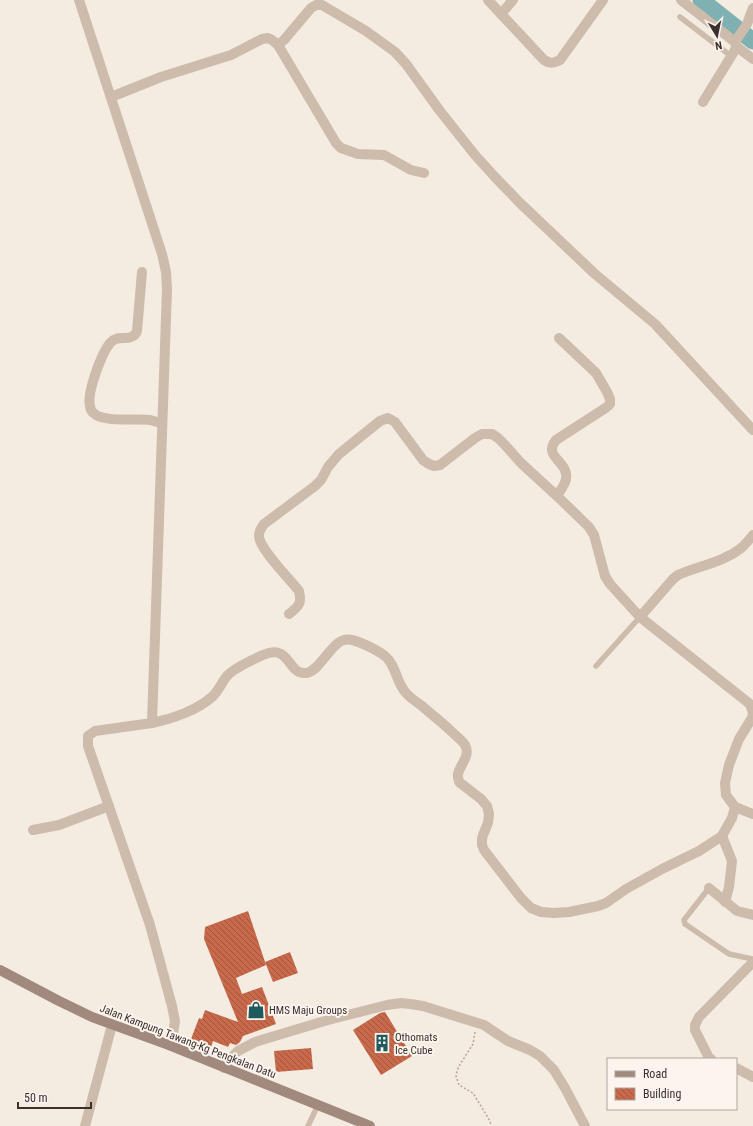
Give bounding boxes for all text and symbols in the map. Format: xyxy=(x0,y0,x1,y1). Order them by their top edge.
north arrow xyxy=(697,16,737,56)
text: N xyxy=(714,38,723,52)
shop icon: HMS Maju Groups xyxy=(246,1000,266,1020)
street label: Jalan Kampung Tawang-Kg Pengkalan Datu xyxy=(98,1002,278,1081)
place label: HMS Maju Groups xyxy=(269,1004,347,1017)
place label: Othomats Ice Cube xyxy=(395,1031,438,1057)
building icon: Othomats Ice Cube xyxy=(372,1033,392,1053)
legend xyxy=(607,1058,737,1110)
text: Road xyxy=(643,1067,667,1081)
scale bar xyxy=(18,1084,91,1110)
text: Building xyxy=(643,1087,681,1101)
text: 50 m xyxy=(24,1091,48,1105)

